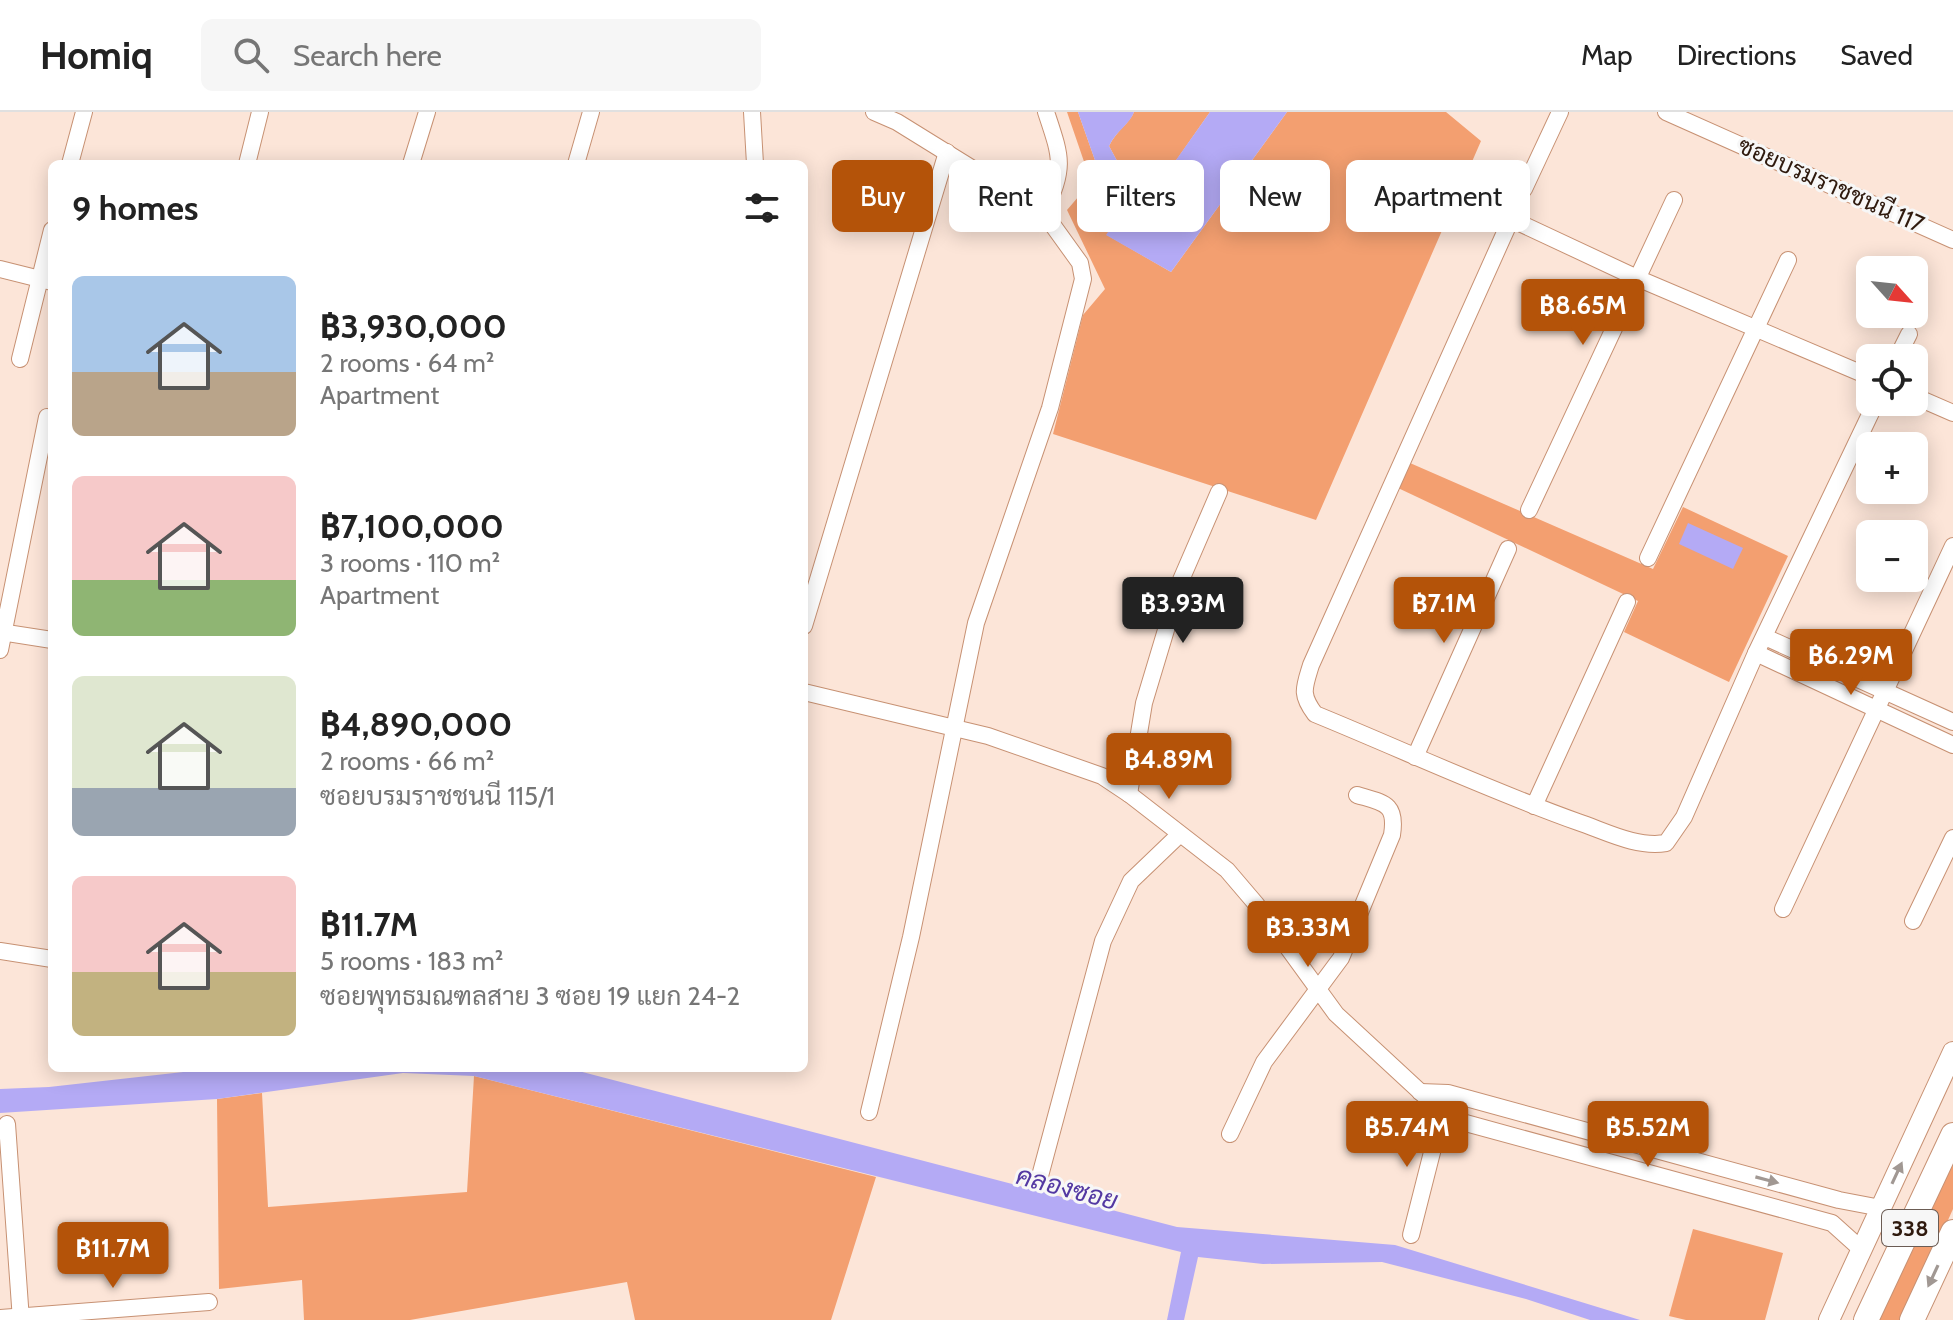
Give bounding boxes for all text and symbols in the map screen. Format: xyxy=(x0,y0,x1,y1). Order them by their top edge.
search box xyxy=(201,19,761,91)
text: Homiq xyxy=(40,32,153,79)
icon: search xyxy=(229,33,273,77)
text: Search here xyxy=(293,37,442,74)
text: Map xyxy=(1581,38,1633,72)
text: Directions xyxy=(1677,38,1796,72)
text: Saved xyxy=(1840,38,1913,72)
street label: ซอยบรมราชชนนี 117 xyxy=(1734,131,1929,239)
chip: Buy xyxy=(832,160,933,232)
chip: Rent xyxy=(949,160,1061,232)
chip: Filters xyxy=(1077,160,1204,232)
chip: New xyxy=(1220,160,1330,232)
chip: Apartment xyxy=(1346,160,1530,232)
icon: filters xyxy=(740,186,784,230)
text: 9 homes xyxy=(72,187,198,229)
north arrow xyxy=(1856,256,1928,328)
map controls xyxy=(1856,256,1928,592)
pin: ฿8.65M xyxy=(1518,279,1648,347)
text: ฿8.65M xyxy=(1539,289,1627,321)
text: ฿3,930,000 xyxy=(320,305,507,347)
icon: home xyxy=(136,308,232,404)
button: locate xyxy=(1856,344,1928,416)
text: 2 rooms · 64 m² xyxy=(320,347,495,379)
text: Apartment xyxy=(320,379,439,411)
button: + xyxy=(1856,432,1928,504)
text: ฿7,100,000 xyxy=(320,505,504,547)
icon: home xyxy=(136,508,232,604)
button: − xyxy=(1856,520,1928,592)
text: 3 rooms · 110 m² xyxy=(320,547,500,579)
pin: ฿3.93M xyxy=(1118,577,1248,645)
pin: ฿7.1M xyxy=(1388,577,1500,645)
text: Apartment xyxy=(320,579,439,611)
text: ฿3.93M xyxy=(1140,587,1226,619)
text: ฿7.1M xyxy=(1412,587,1476,619)
pin: ฿6.29M xyxy=(1786,629,1916,697)
text: ฿6.29M xyxy=(1808,639,1894,671)
text: ฿4,890,000 xyxy=(320,703,512,745)
icon: home xyxy=(136,708,232,804)
pin: ฿4.89M xyxy=(1104,733,1234,801)
text: ฿4.89M xyxy=(1124,743,1214,775)
text: 2 rooms · 66 m² xyxy=(320,745,494,777)
text: ซอยบรมราชชนนี 115/1 xyxy=(320,780,555,812)
pin: ฿3.33M xyxy=(1243,901,1373,969)
text: ฿11.7M xyxy=(320,903,418,945)
icon: home xyxy=(136,908,232,1004)
text: ฿3.33M xyxy=(1265,911,1351,943)
text: 5 rooms · 183 m² xyxy=(320,945,503,977)
text: ซอยพุทธมณฑลสาย 3 ซอย 19 แยก 24-2 xyxy=(320,980,740,1012)
pin: ฿5.74M xyxy=(1342,1101,1472,1169)
pin: ฿5.52M xyxy=(1583,1101,1713,1169)
text: ฿5.74M xyxy=(1364,1111,1450,1143)
text: ฿5.52M xyxy=(1606,1111,1690,1143)
water label: คลองซอย xyxy=(1013,1159,1121,1217)
one-way arrow xyxy=(1890,1161,1904,1185)
one-way arrow xyxy=(1754,1175,1779,1187)
road number: 338 xyxy=(1882,1210,1938,1246)
pin: ฿11.7M xyxy=(48,1222,178,1290)
text: ฿11.7M xyxy=(75,1232,151,1264)
one-way arrow xyxy=(1926,1264,1939,1288)

